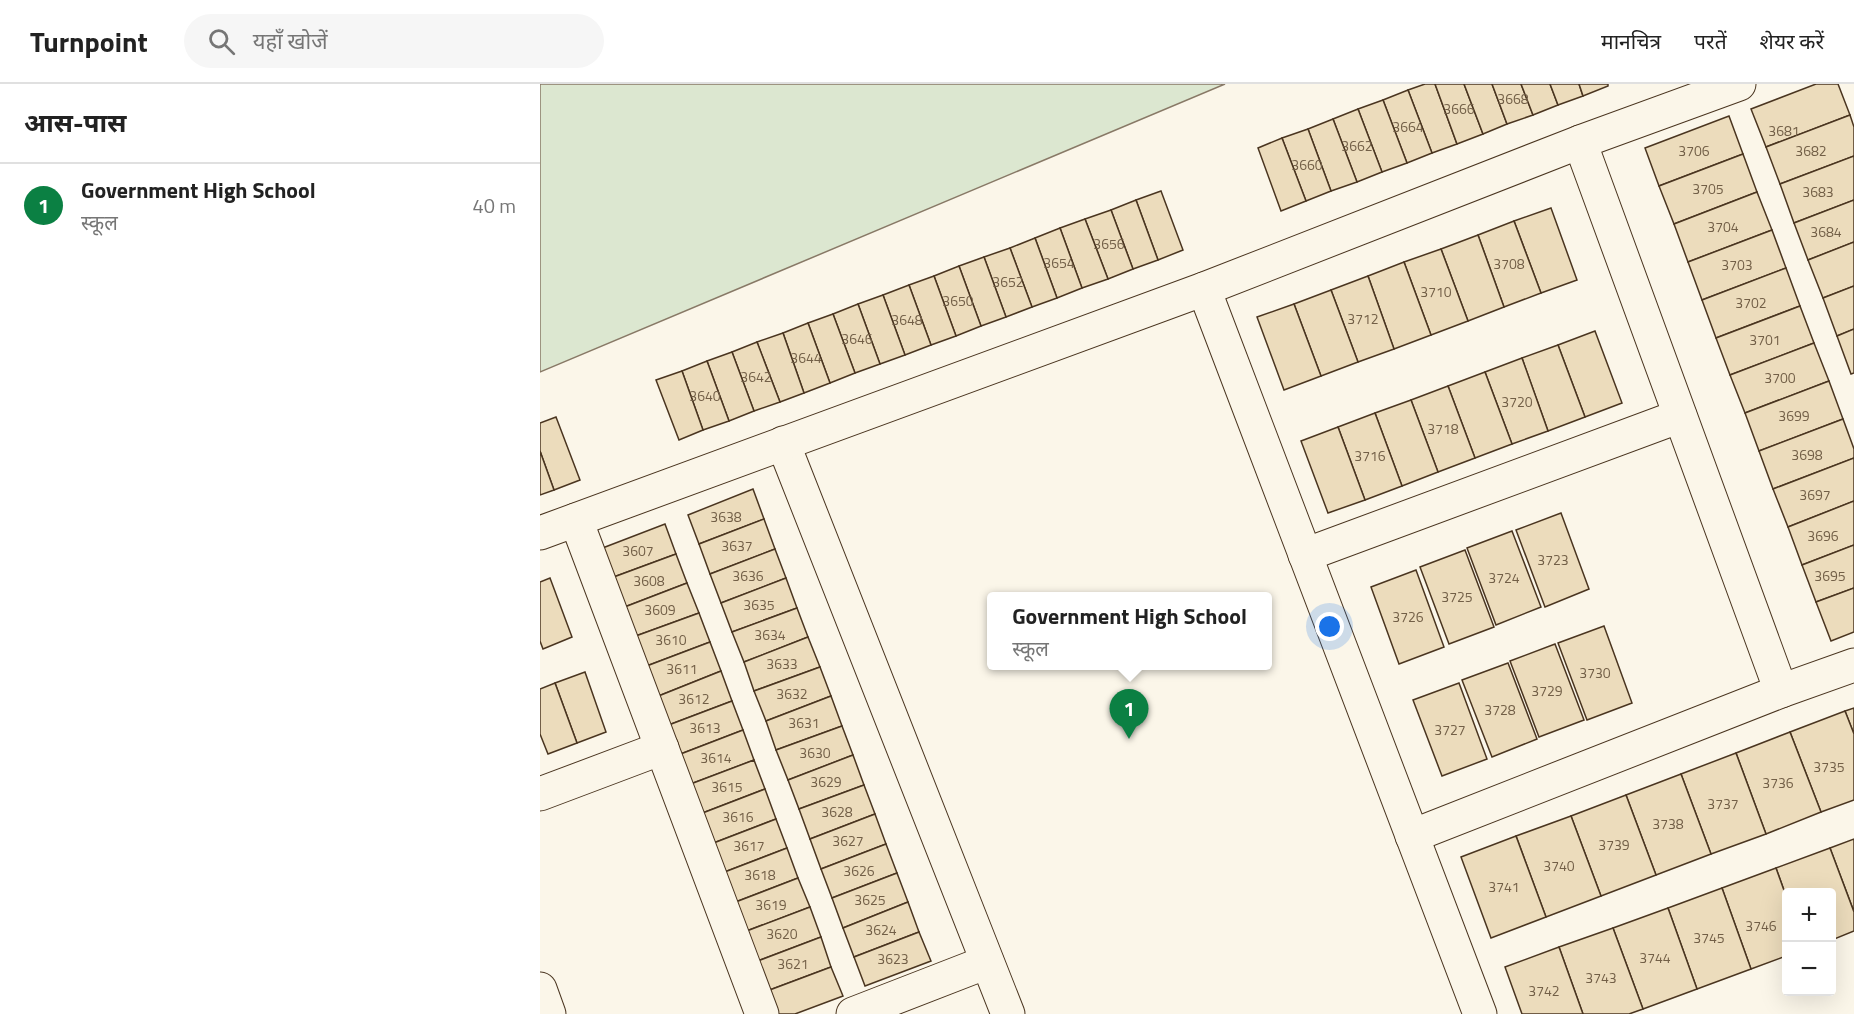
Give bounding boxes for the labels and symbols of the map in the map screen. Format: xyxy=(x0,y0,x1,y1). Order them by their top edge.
house number: 3668 xyxy=(1497,88,1529,109)
house number: 3666 xyxy=(1443,98,1475,119)
house number: 3664 xyxy=(1392,116,1424,137)
house number: 3681 xyxy=(1768,120,1800,141)
house number: 3662 xyxy=(1341,135,1373,156)
house number: 3706 xyxy=(1678,140,1710,161)
house number: 3682 xyxy=(1795,140,1827,161)
house number: 3660 xyxy=(1291,154,1323,175)
house number: 3705 xyxy=(1692,178,1724,199)
house number: 3683 xyxy=(1802,181,1834,202)
house number: 3704 xyxy=(1707,216,1739,237)
house number: 3684 xyxy=(1810,221,1842,242)
house number: 3656 xyxy=(1093,233,1125,254)
house number: 3654 xyxy=(1043,252,1075,273)
house number: 3708 xyxy=(1493,253,1525,274)
house number: 3703 xyxy=(1721,254,1753,275)
house number: 3652 xyxy=(992,271,1024,292)
house number: 3710 xyxy=(1420,281,1452,302)
house number: 3650 xyxy=(942,290,974,311)
house number: 3702 xyxy=(1735,292,1767,313)
house number: 3712 xyxy=(1347,308,1379,329)
house number: 3648 xyxy=(891,309,923,330)
house number: 3646 xyxy=(841,328,873,349)
house number: 3701 xyxy=(1749,329,1781,350)
house number: 3644 xyxy=(790,347,822,368)
house number: 3642 xyxy=(740,366,772,387)
house number: 3700 xyxy=(1764,367,1796,388)
house number: 3640 xyxy=(689,385,721,406)
house number: 3720 xyxy=(1501,391,1533,412)
house number: 3699 xyxy=(1778,405,1810,426)
house number: 3718 xyxy=(1427,418,1459,439)
house number: 3698 xyxy=(1791,444,1823,465)
house number: 3716 xyxy=(1354,445,1386,466)
house number: 3697 xyxy=(1799,484,1831,505)
house number: 3638 xyxy=(710,506,742,527)
house number: 3696 xyxy=(1807,525,1839,546)
house number: 3637 xyxy=(721,535,753,556)
house number: 3607 xyxy=(622,540,654,561)
house number: 3723 xyxy=(1537,549,1569,570)
house number: 3636 xyxy=(732,565,764,586)
house number: 3695 xyxy=(1814,565,1846,586)
house number: 3724 xyxy=(1488,567,1520,588)
house number: 3608 xyxy=(633,570,665,591)
house number: 3725 xyxy=(1441,586,1473,607)
house number: 3635 xyxy=(743,594,775,615)
house number: 3609 xyxy=(644,599,676,620)
house number: 3726 xyxy=(1392,606,1424,627)
your location xyxy=(1315,612,1344,641)
house number: 3634 xyxy=(754,624,786,645)
house number: 3610 xyxy=(655,629,687,650)
house number: 3633 xyxy=(766,653,798,674)
house number: 3611 xyxy=(666,658,698,679)
house number: 3730 xyxy=(1579,662,1611,683)
house number: 3729 xyxy=(1531,680,1563,701)
house number: 3632 xyxy=(776,683,808,704)
house number: 3612 xyxy=(678,688,710,709)
pin: 1 xyxy=(1110,690,1148,739)
house number: 3728 xyxy=(1484,699,1516,720)
house number: 3631 xyxy=(788,712,820,733)
house number: 3613 xyxy=(689,717,721,738)
house number: 3727 xyxy=(1434,719,1466,740)
house number: 3630 xyxy=(799,742,831,763)
house number: 3614 xyxy=(700,747,732,768)
house number: 3735 xyxy=(1813,756,1845,777)
house number: 3629 xyxy=(810,771,842,792)
house number: 3736 xyxy=(1762,772,1794,793)
house number: 3615 xyxy=(711,776,743,797)
house number: 3737 xyxy=(1707,793,1739,814)
house number: 3628 xyxy=(821,801,853,822)
house number: 3616 xyxy=(722,806,754,827)
house number: 3738 xyxy=(1652,813,1684,834)
house number: 3627 xyxy=(832,830,864,851)
house number: 3739 xyxy=(1598,834,1630,855)
house number: 3617 xyxy=(733,835,765,856)
house number: 3740 xyxy=(1543,855,1575,876)
house number: 3626 xyxy=(843,860,875,881)
house number: 3618 xyxy=(744,864,776,885)
house number: 3741 xyxy=(1488,876,1520,897)
house number: 3625 xyxy=(854,889,886,910)
house number: 3619 xyxy=(755,894,787,915)
house number: 3746 xyxy=(1745,915,1777,936)
house number: 3624 xyxy=(865,919,897,940)
house number: 3620 xyxy=(766,923,798,944)
house number: 3745 xyxy=(1693,927,1725,948)
house number: 3744 xyxy=(1639,947,1671,968)
house number: 3623 xyxy=(877,948,909,969)
house number: 3621 xyxy=(777,953,809,974)
house number: 3743 xyxy=(1585,967,1617,988)
house number: 3742 xyxy=(1528,980,1560,1001)

